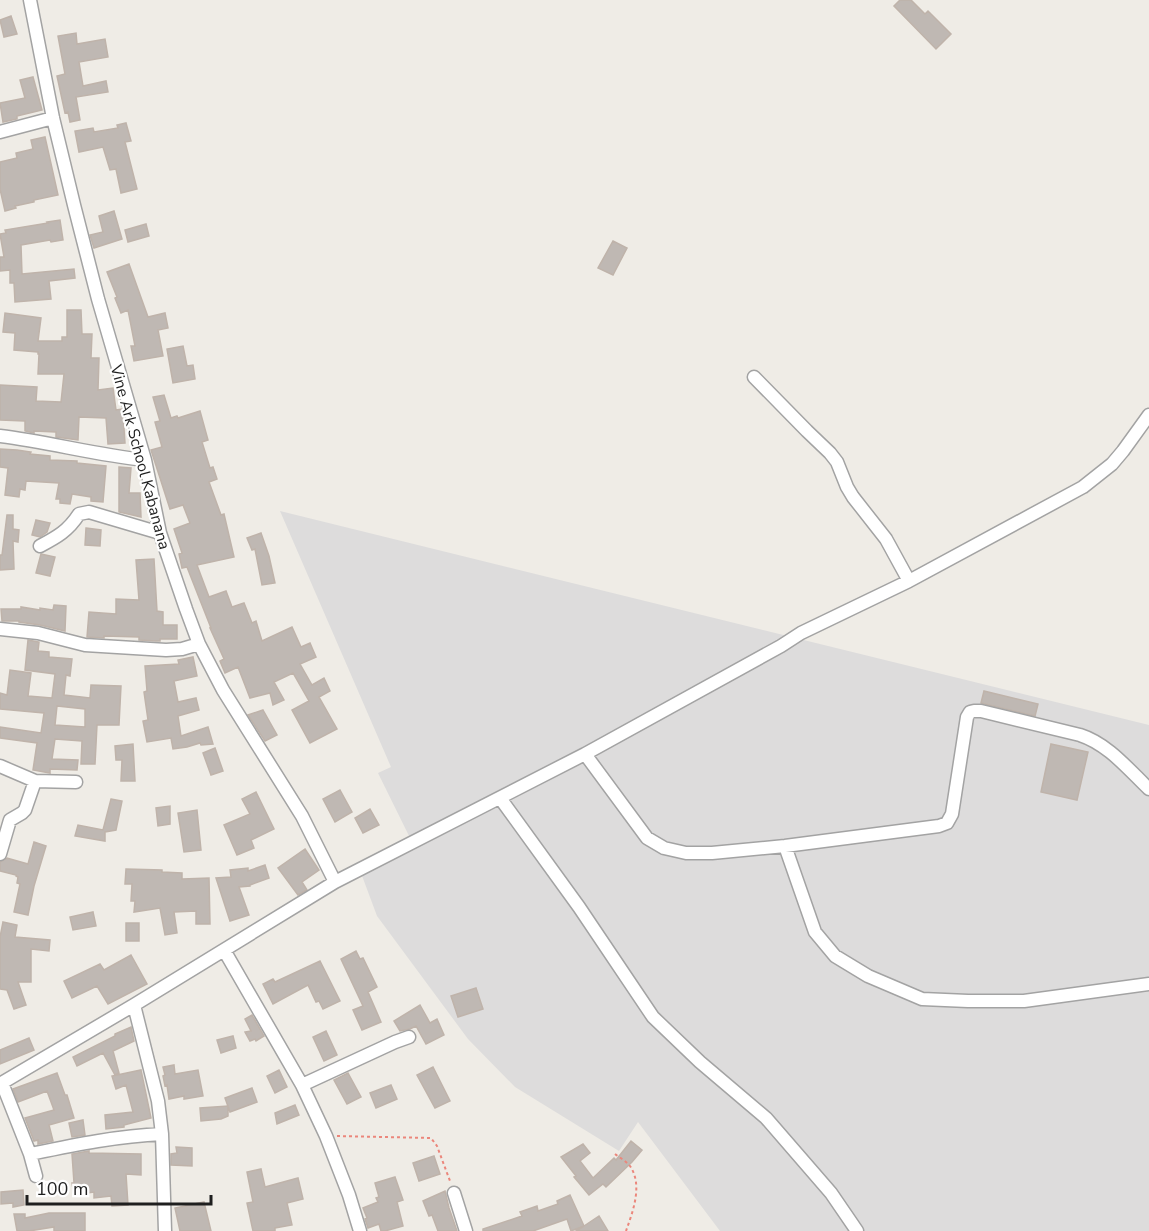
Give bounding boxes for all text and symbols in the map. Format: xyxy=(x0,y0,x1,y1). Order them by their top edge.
street label: Vine Ark School Kabanana xyxy=(105,362,175,552)
scale bar xyxy=(27,1168,212,1206)
text: 100 m xyxy=(36,1177,88,1201)

